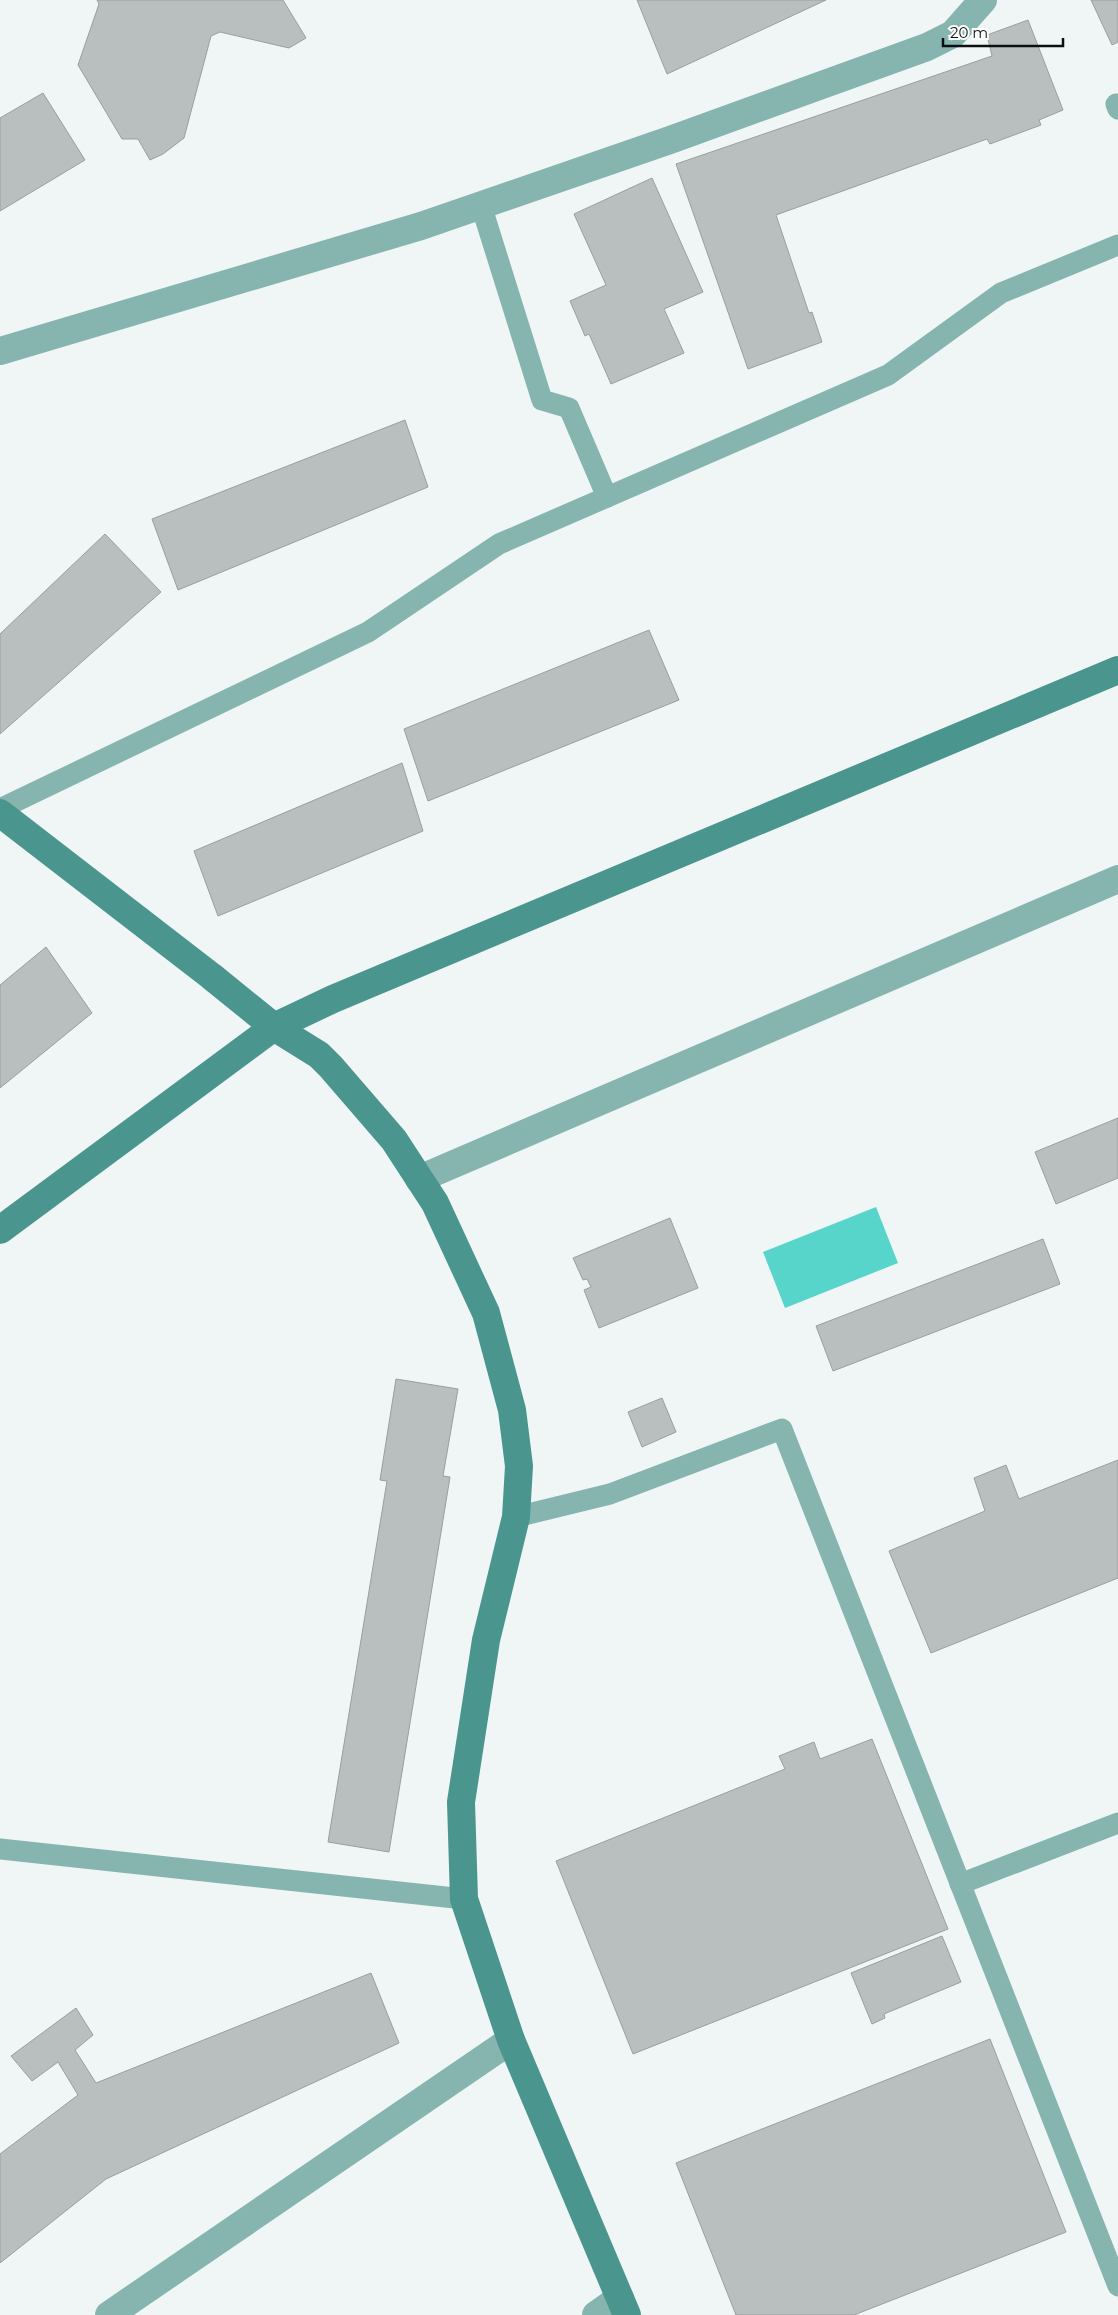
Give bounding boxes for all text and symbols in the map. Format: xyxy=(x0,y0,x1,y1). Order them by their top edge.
scale bar xyxy=(943,15,1063,47)
text: 20 m xyxy=(950,23,988,42)

